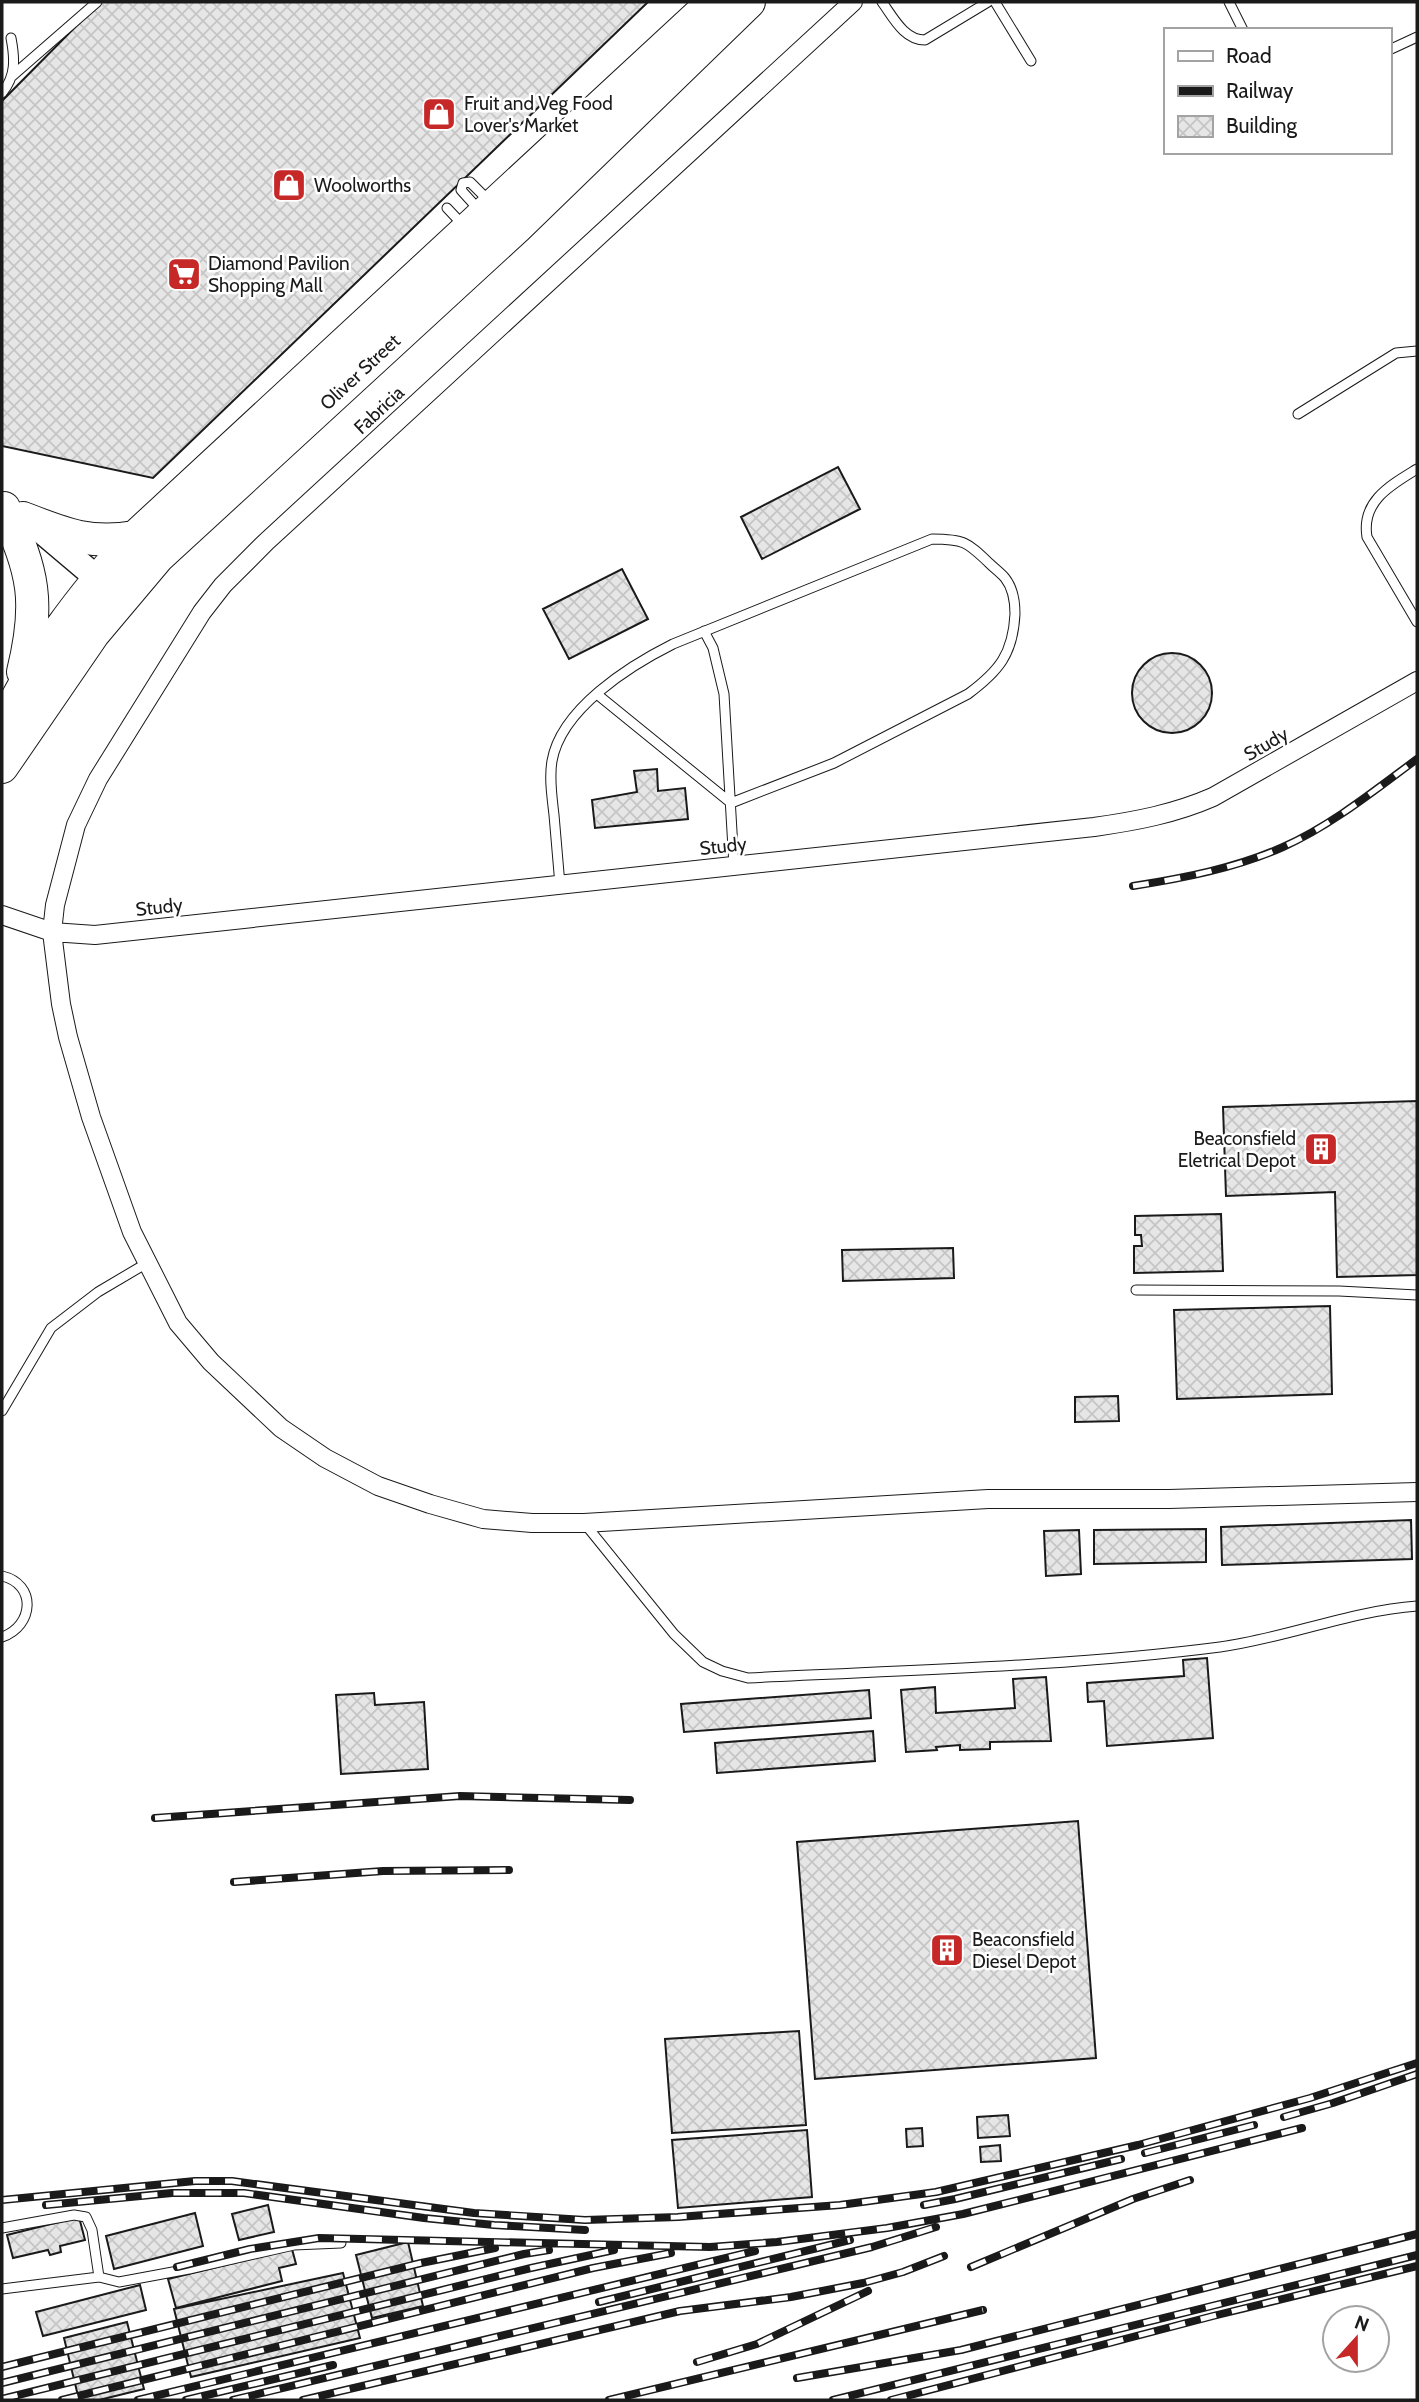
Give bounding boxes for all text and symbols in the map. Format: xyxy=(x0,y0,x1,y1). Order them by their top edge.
legend xyxy=(1164,28,1391,154)
text: Road xyxy=(1226,43,1272,68)
text: Railway xyxy=(1226,78,1294,103)
place label: Fruit and Veg Food Lover's Market xyxy=(464,92,613,137)
shop icon: Fruit and Veg Food Lover's Market xyxy=(420,95,458,133)
text: Building xyxy=(1226,113,1298,138)
shop icon: Woolworths xyxy=(270,166,308,204)
place label: Woolworths xyxy=(314,174,411,197)
place label: Diamond Pavilion Shopping Mall xyxy=(208,252,350,297)
supermarket icon: Diamond Pavilion Shopping Mall xyxy=(165,255,203,293)
street label: Oliver Street xyxy=(315,329,405,415)
street label: Fabricia xyxy=(349,381,409,439)
street label: Study xyxy=(1240,722,1293,766)
street label: Study xyxy=(698,832,748,860)
street label: Study xyxy=(134,893,184,921)
place label: Beaconsfield Eletrical Depot xyxy=(1178,1127,1297,1172)
building icon: Beaconsfield Eletrical Depot xyxy=(1302,1130,1340,1168)
place label: Beaconsfield Diesel Depot xyxy=(972,1928,1077,1973)
building icon: Beaconsfield Diesel Depot xyxy=(928,1931,966,1969)
north arrow xyxy=(1321,2304,1391,2374)
text: N xyxy=(1352,2310,1372,2337)

